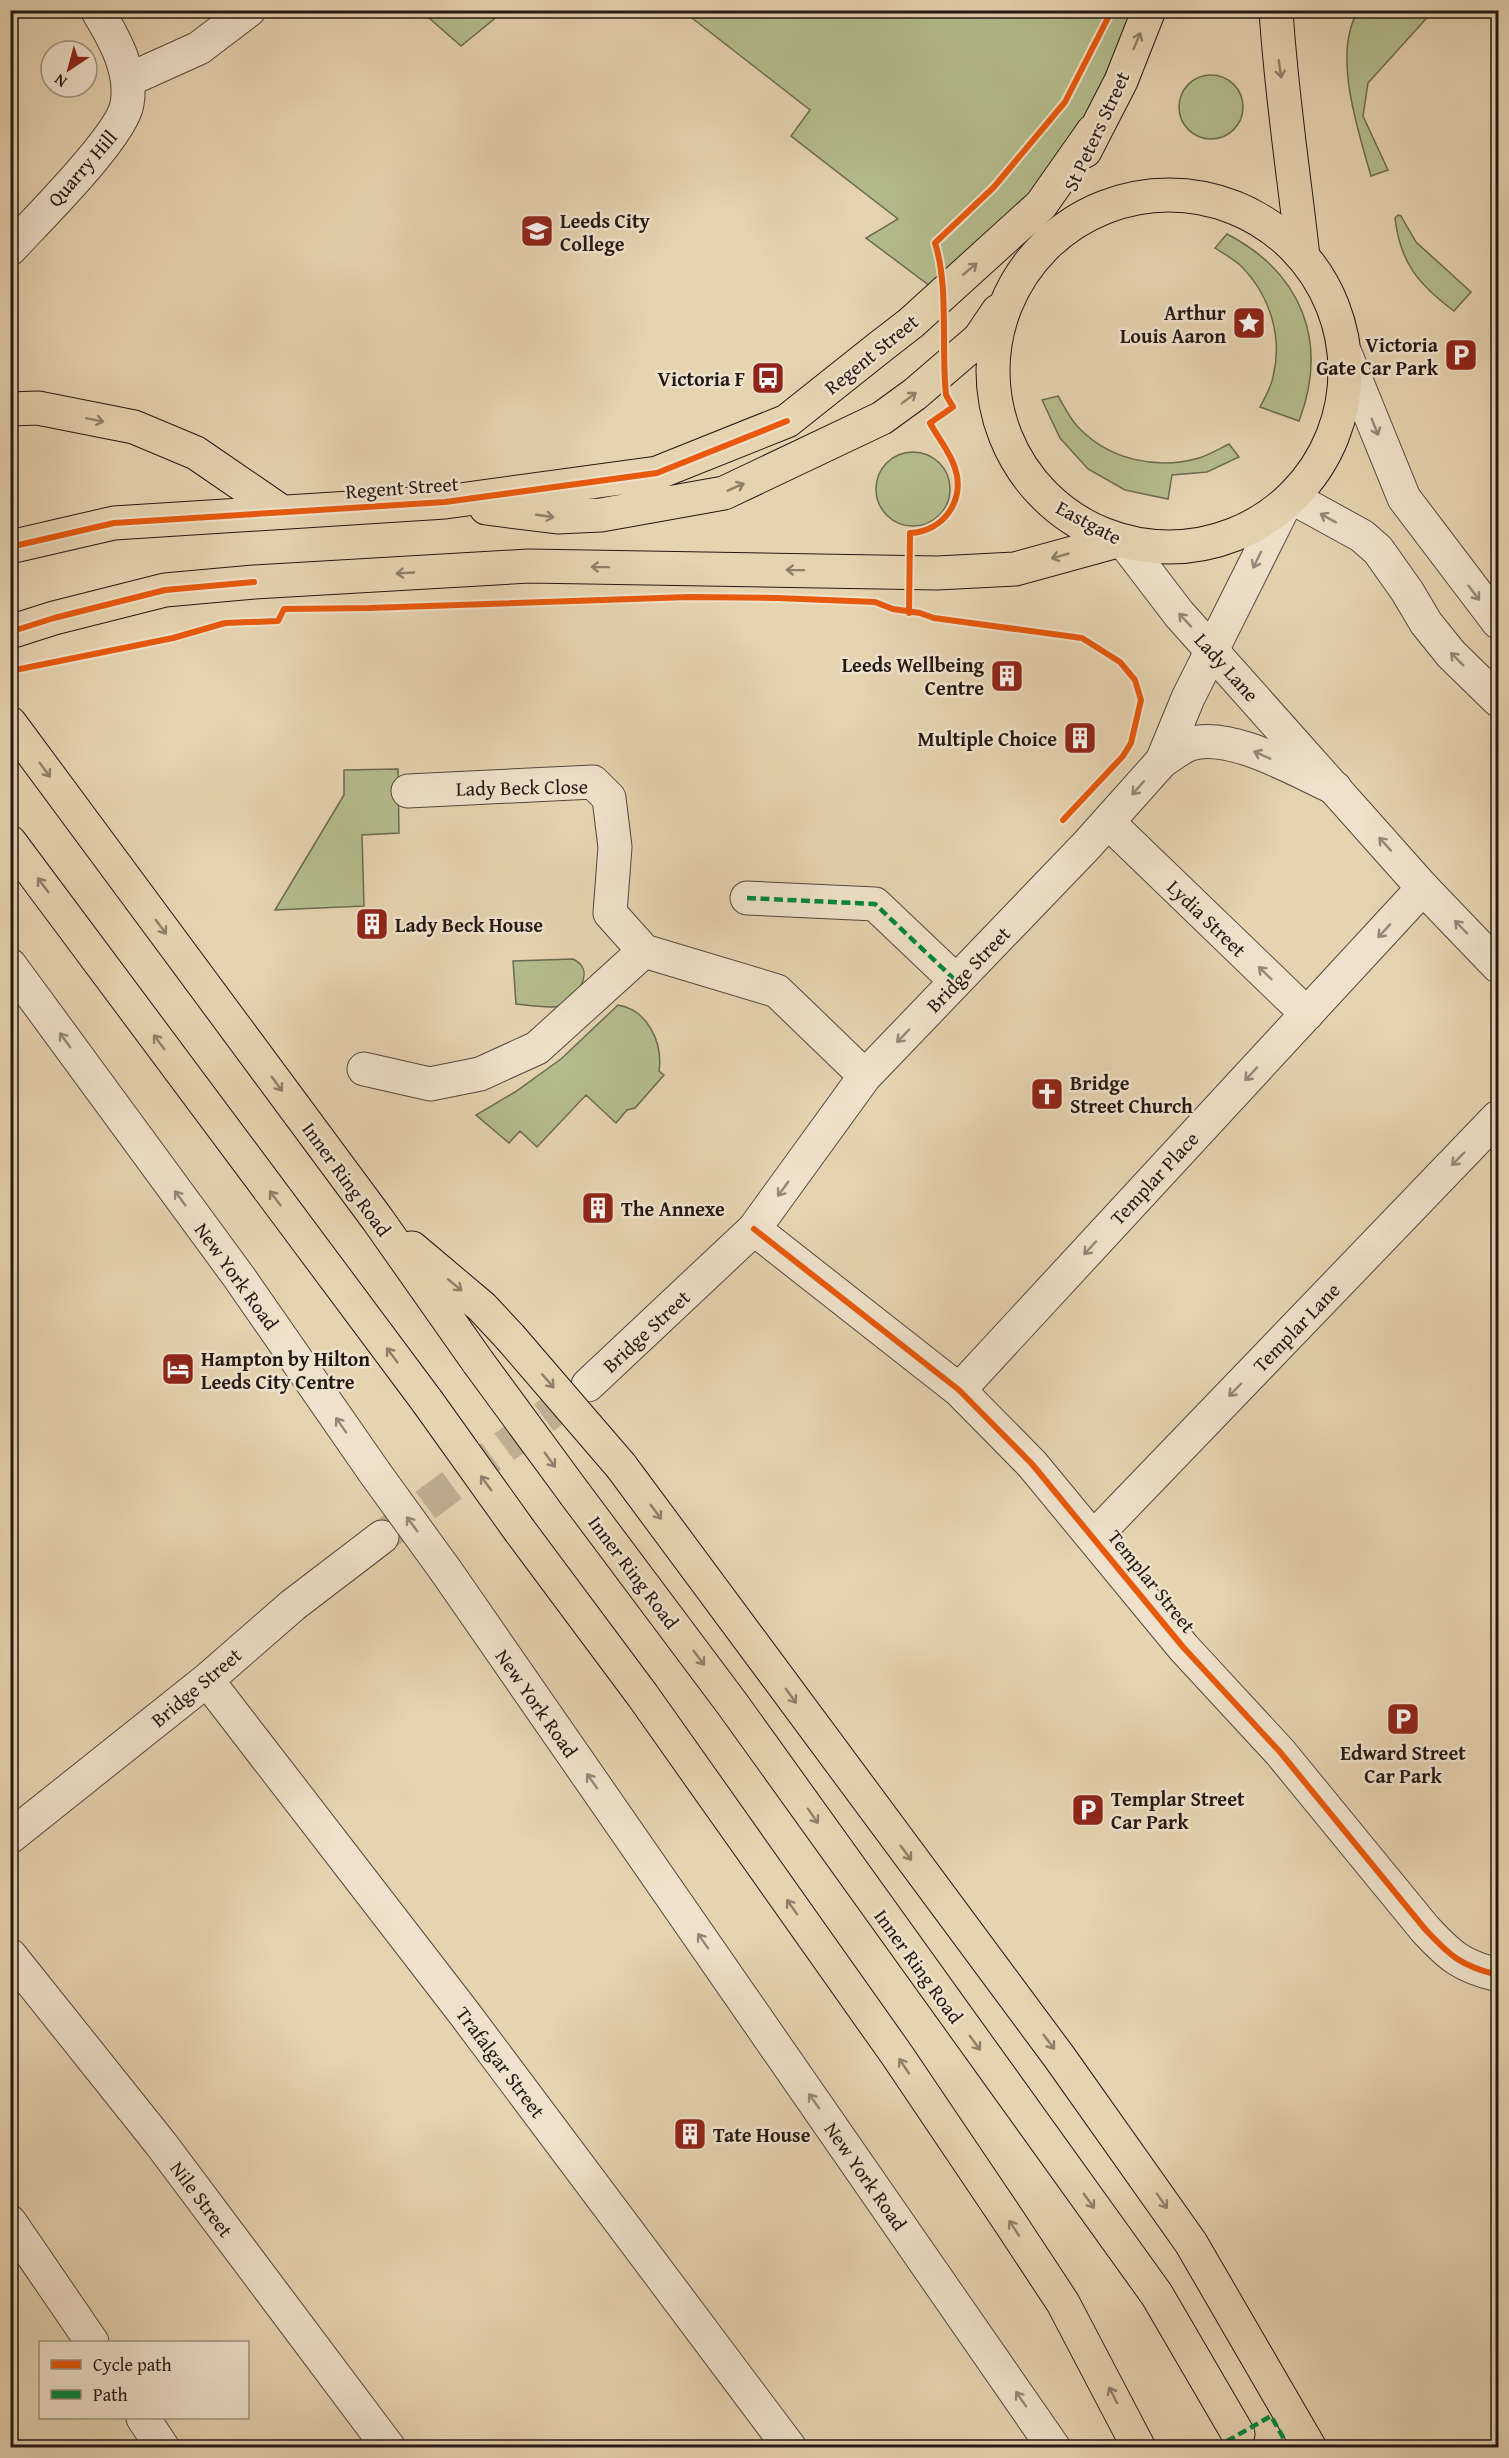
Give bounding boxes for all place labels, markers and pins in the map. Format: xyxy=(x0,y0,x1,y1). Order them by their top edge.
place label: Leeds City College xyxy=(560,206,651,258)
school or university icon: Leeds City College xyxy=(519,213,555,249)
place label: Arthur Louis Aaron xyxy=(1120,298,1226,350)
place icon: Arthur Louis Aaron xyxy=(1231,305,1267,341)
place label: Victoria Gate Car Park xyxy=(1316,330,1439,382)
parking icon: Victoria Gate Car Park xyxy=(1443,337,1479,373)
bus stop icon: Victoria F xyxy=(750,360,786,396)
place label: Victoria F xyxy=(658,364,745,393)
place label: Leeds Wellbeing Centre xyxy=(842,650,984,702)
building icon: Leeds Wellbeing Centre xyxy=(989,658,1025,694)
building icon: Multiple Choice xyxy=(1062,720,1098,756)
place label: Multiple Choice xyxy=(918,724,1057,753)
building icon: Lady Beck House xyxy=(354,906,390,942)
place label: Lady Beck House xyxy=(395,910,543,939)
place label: Bridge Street Church xyxy=(1070,1068,1193,1120)
church icon: Bridge Street Church xyxy=(1029,1076,1065,1112)
building icon: The Annexe xyxy=(580,1190,616,1226)
place label: The Annexe xyxy=(621,1194,725,1223)
place label: Hampton by Hilton Leeds City Centre xyxy=(201,1344,370,1396)
hotel icon: Hampton by Hilton Leeds City Centre xyxy=(160,1351,196,1387)
parking icon: Edward Street Car Park xyxy=(1385,1701,1421,1737)
place label: Edward Street Car Park xyxy=(1340,1738,1466,1790)
place label: Templar Street Car Park xyxy=(1111,1784,1245,1836)
parking icon: Templar Street Car Park xyxy=(1070,1792,1106,1828)
building icon: Tate House xyxy=(672,2116,708,2152)
place label: Tate House xyxy=(713,2120,811,2149)

